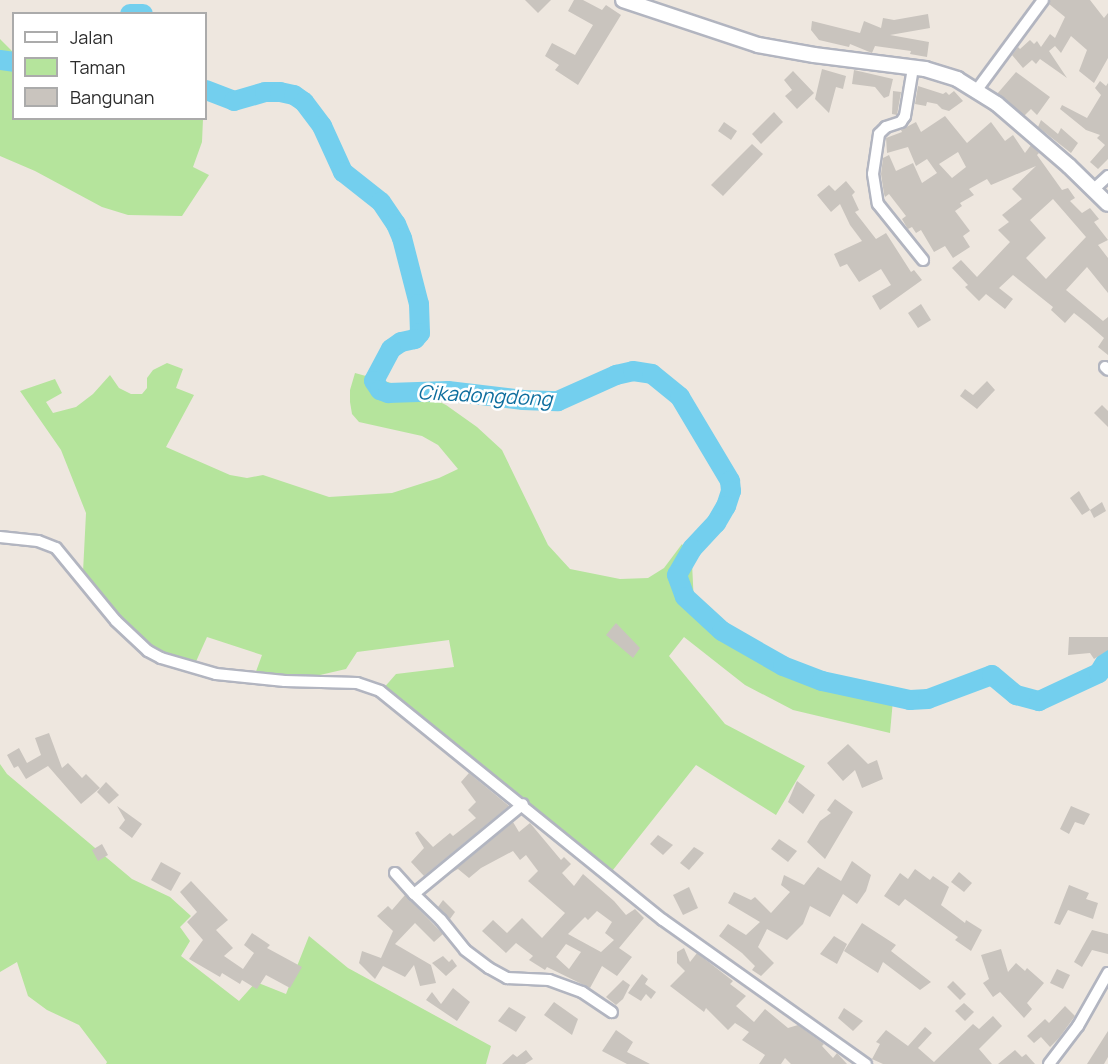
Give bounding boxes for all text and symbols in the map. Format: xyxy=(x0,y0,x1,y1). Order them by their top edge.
legend xyxy=(12,12,207,120)
text: Jalan xyxy=(70,25,113,49)
text: Taman xyxy=(70,55,125,79)
text: Bangunan xyxy=(70,85,154,109)
water label: Cikadongdong xyxy=(417,379,553,411)

